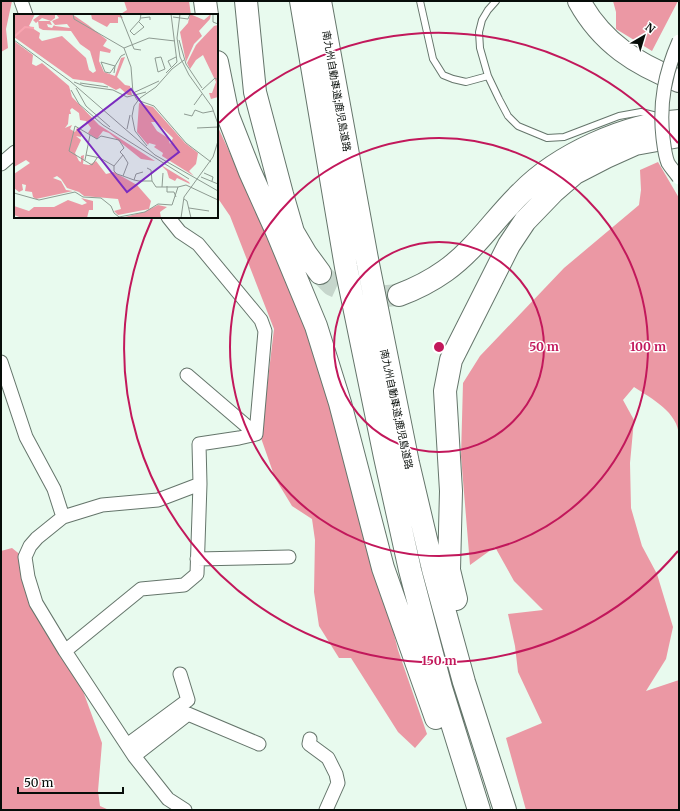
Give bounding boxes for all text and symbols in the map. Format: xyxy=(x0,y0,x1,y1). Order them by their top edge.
inset map xyxy=(14,14,218,218)
north arrow xyxy=(624,16,664,56)
text: N xyxy=(642,20,658,36)
street label: 南九州自動車道;鹿児島道路 xyxy=(319,30,354,153)
text: 50 m xyxy=(529,339,559,354)
text: 100 m xyxy=(630,339,666,354)
centre of rings xyxy=(432,340,446,354)
street label: 南九州自動車道;鹿児島道路 xyxy=(377,348,416,470)
text: 150 m xyxy=(422,653,457,668)
scale bar xyxy=(18,769,123,795)
text: 50 m xyxy=(24,775,53,790)

